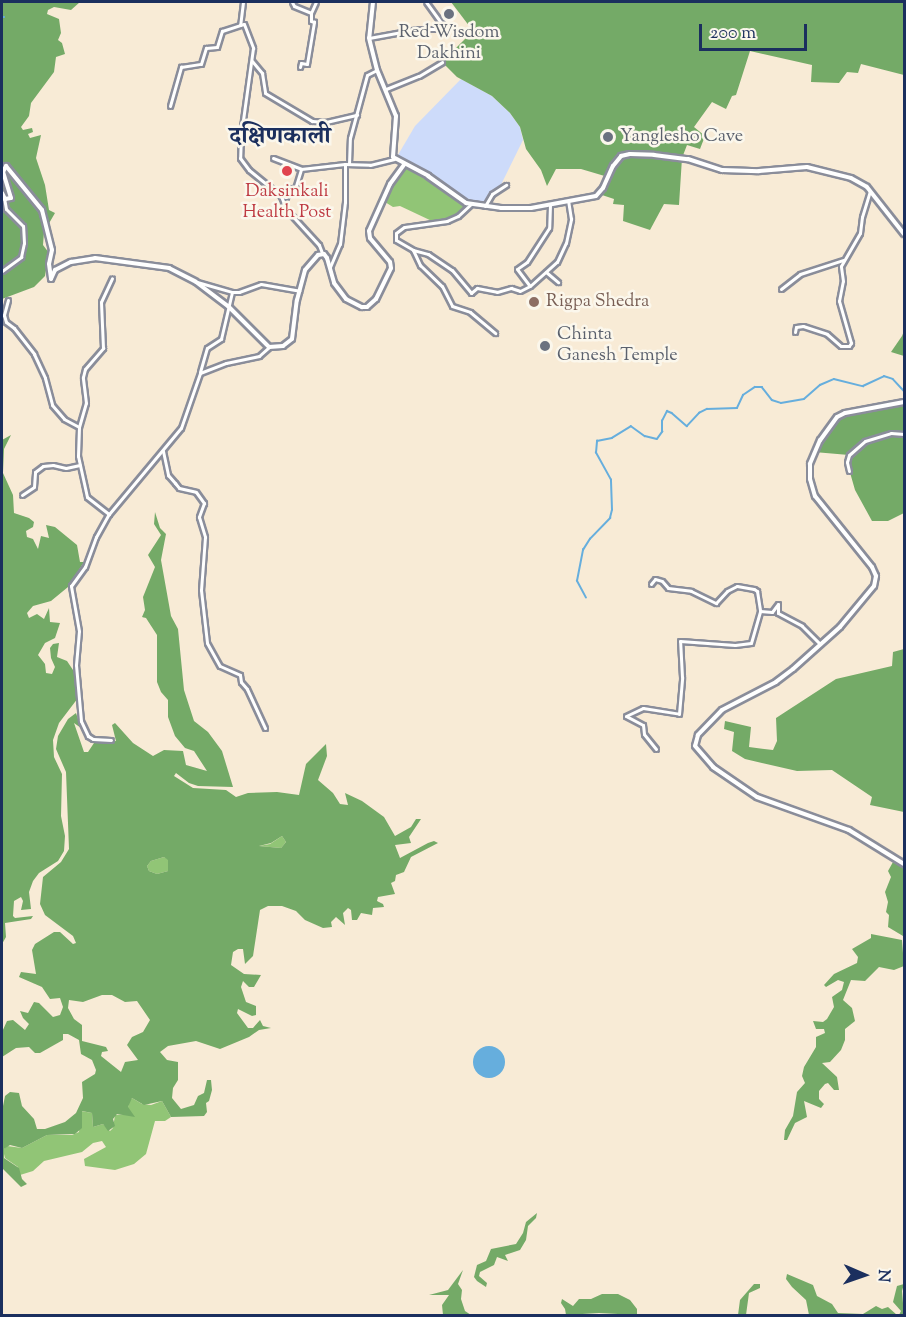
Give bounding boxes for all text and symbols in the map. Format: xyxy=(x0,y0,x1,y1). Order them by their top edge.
marker: Red Wisdom Dakhini xyxy=(442,7,456,21)
scale bar xyxy=(702,12,810,50)
text: 200 m xyxy=(710,21,756,47)
place label: Red Wisdom Dakhini xyxy=(399,23,499,66)
district label: दक्षि‍णकाली xyxy=(229,124,331,152)
place label: Yanglesho Cave xyxy=(620,126,743,148)
marker: Yanglesho Cave xyxy=(601,130,615,144)
marker: Daksinkali Health Post xyxy=(278,162,296,180)
place label: Daksinkali Health Post xyxy=(243,182,331,224)
place label: Rigpa Shedra xyxy=(546,291,649,313)
marker: Rigpa Shedra xyxy=(527,295,541,309)
place label: Chinta Ganesh Temple xyxy=(557,325,678,368)
marker: Chinta Ganesh Temple xyxy=(538,339,552,353)
north arrow xyxy=(834,1245,894,1305)
text: N xyxy=(871,1269,894,1282)

